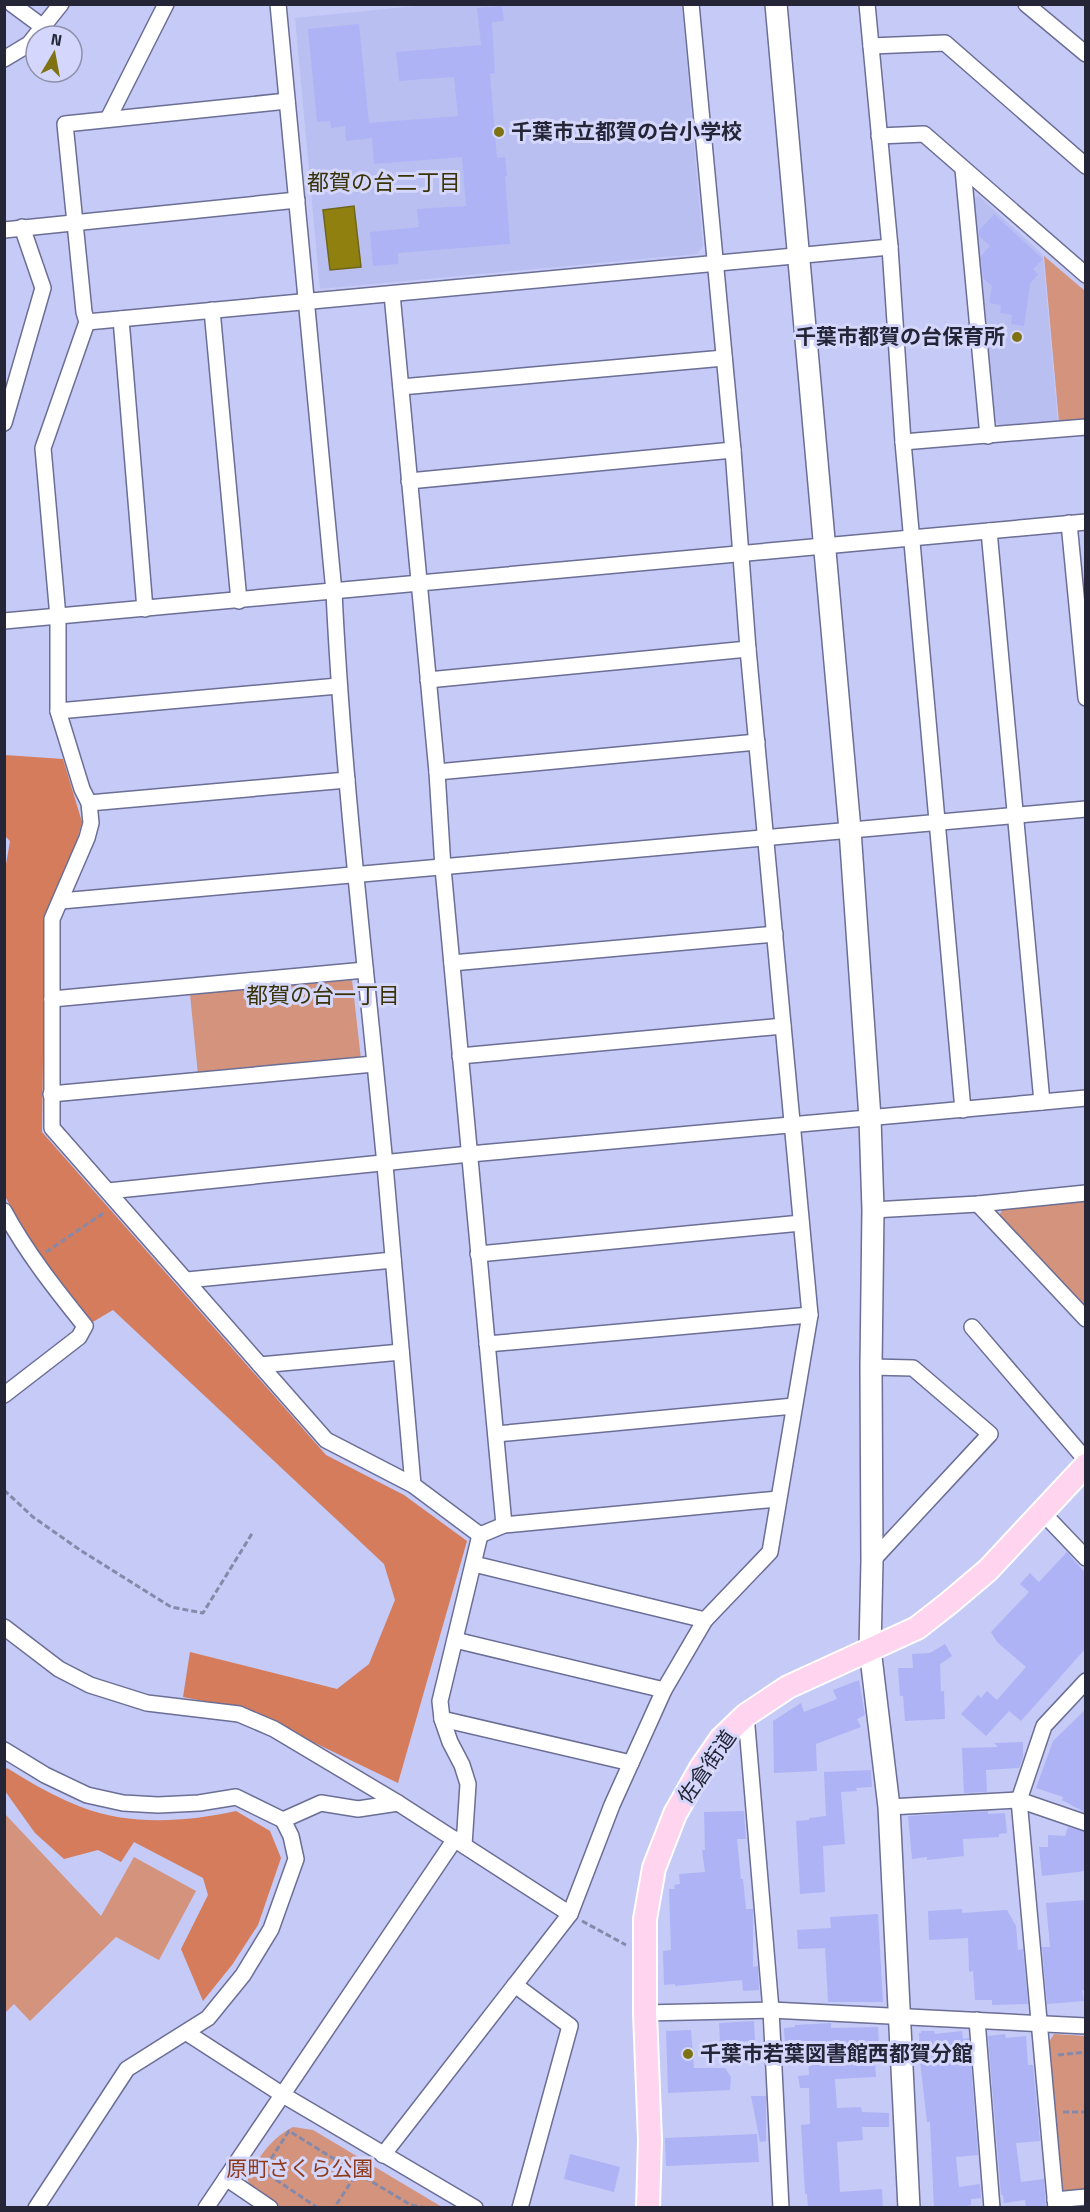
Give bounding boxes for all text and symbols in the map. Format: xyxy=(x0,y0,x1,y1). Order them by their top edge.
north arrow xyxy=(24,24,84,84)
text: N xyxy=(49,26,64,52)
place label: 千葉市立都賀の台小学校 xyxy=(511,115,742,147)
marker: 千葉市立都賀の台小学校 xyxy=(492,125,506,139)
district label: 都賀の台二丁目 xyxy=(307,165,461,199)
place label: 千葉市都賀の台保育所 xyxy=(795,320,1005,352)
marker: 千葉市都賀の台保育所 xyxy=(1010,330,1024,344)
district label: 都賀の台一丁目 xyxy=(246,978,400,1012)
street label: 佐倉街道 xyxy=(669,1723,743,1810)
place label: 千葉市若葉図書館西都賀分館 xyxy=(700,2037,973,2069)
marker: 千葉市若葉図書館西都賀分館 xyxy=(681,2047,695,2061)
park label: 原町さくら公園 xyxy=(227,2152,374,2184)

